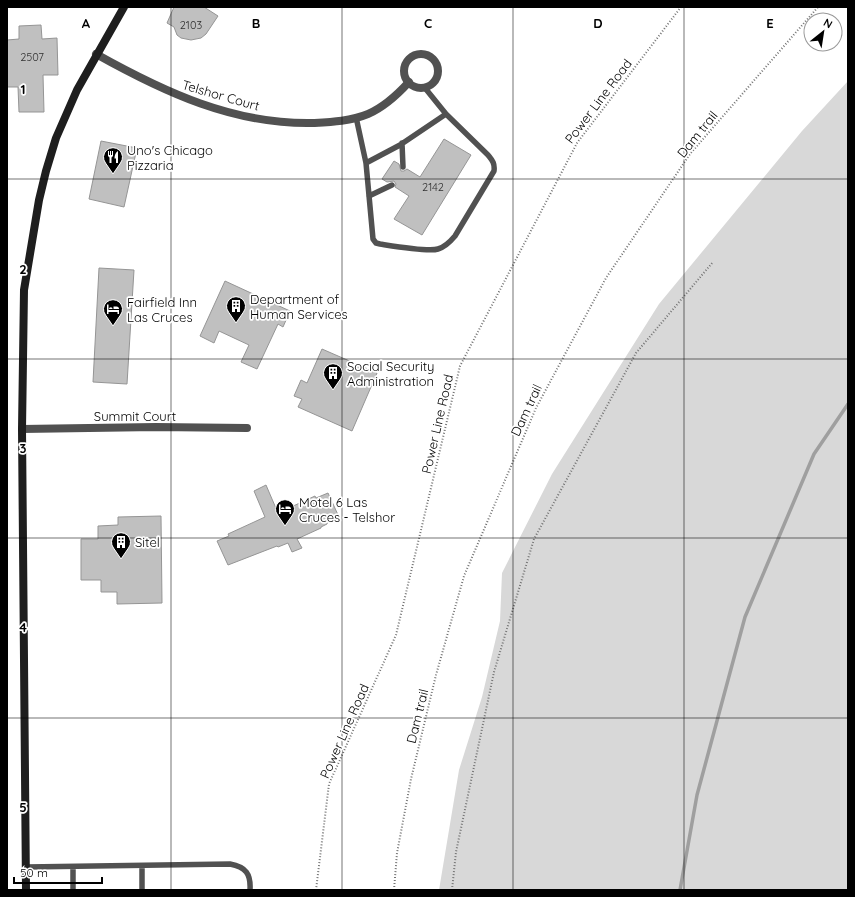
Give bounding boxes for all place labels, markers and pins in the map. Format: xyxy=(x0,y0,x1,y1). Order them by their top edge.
place label: Uno's Chicago Pizzaria xyxy=(127,142,213,173)
restaurant icon: Uno's Chicago Pizzaria xyxy=(102,146,124,174)
place label: Department of Human Services xyxy=(250,291,348,322)
place label: Fairfield Inn Las Cruces xyxy=(127,294,197,325)
building icon: Department of Human Services xyxy=(225,295,247,323)
hotel icon: Fairfield Inn Las Cruces xyxy=(102,298,124,326)
place label: Social Security Administration xyxy=(347,358,434,389)
building icon: Social Security Administration xyxy=(322,362,344,390)
place label: Motel 6 Las Cruces - Telshor xyxy=(299,494,395,525)
hotel icon: Motel 6 Las Cruces - Telshor xyxy=(274,498,296,526)
building icon: Sitel xyxy=(110,531,132,559)
place label: Sitel xyxy=(135,534,160,550)

